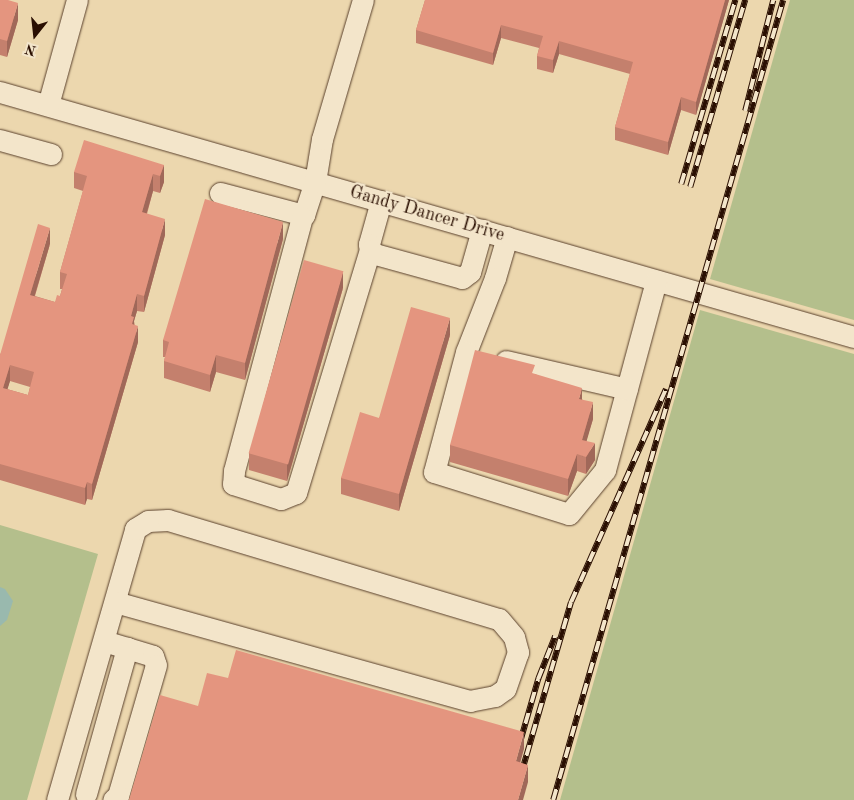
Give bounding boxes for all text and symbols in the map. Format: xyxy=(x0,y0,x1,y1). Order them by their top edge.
north arrow xyxy=(10,10,60,60)
text: N xyxy=(24,41,38,58)
street label: Gandy Dancer Drive xyxy=(347,182,507,246)

